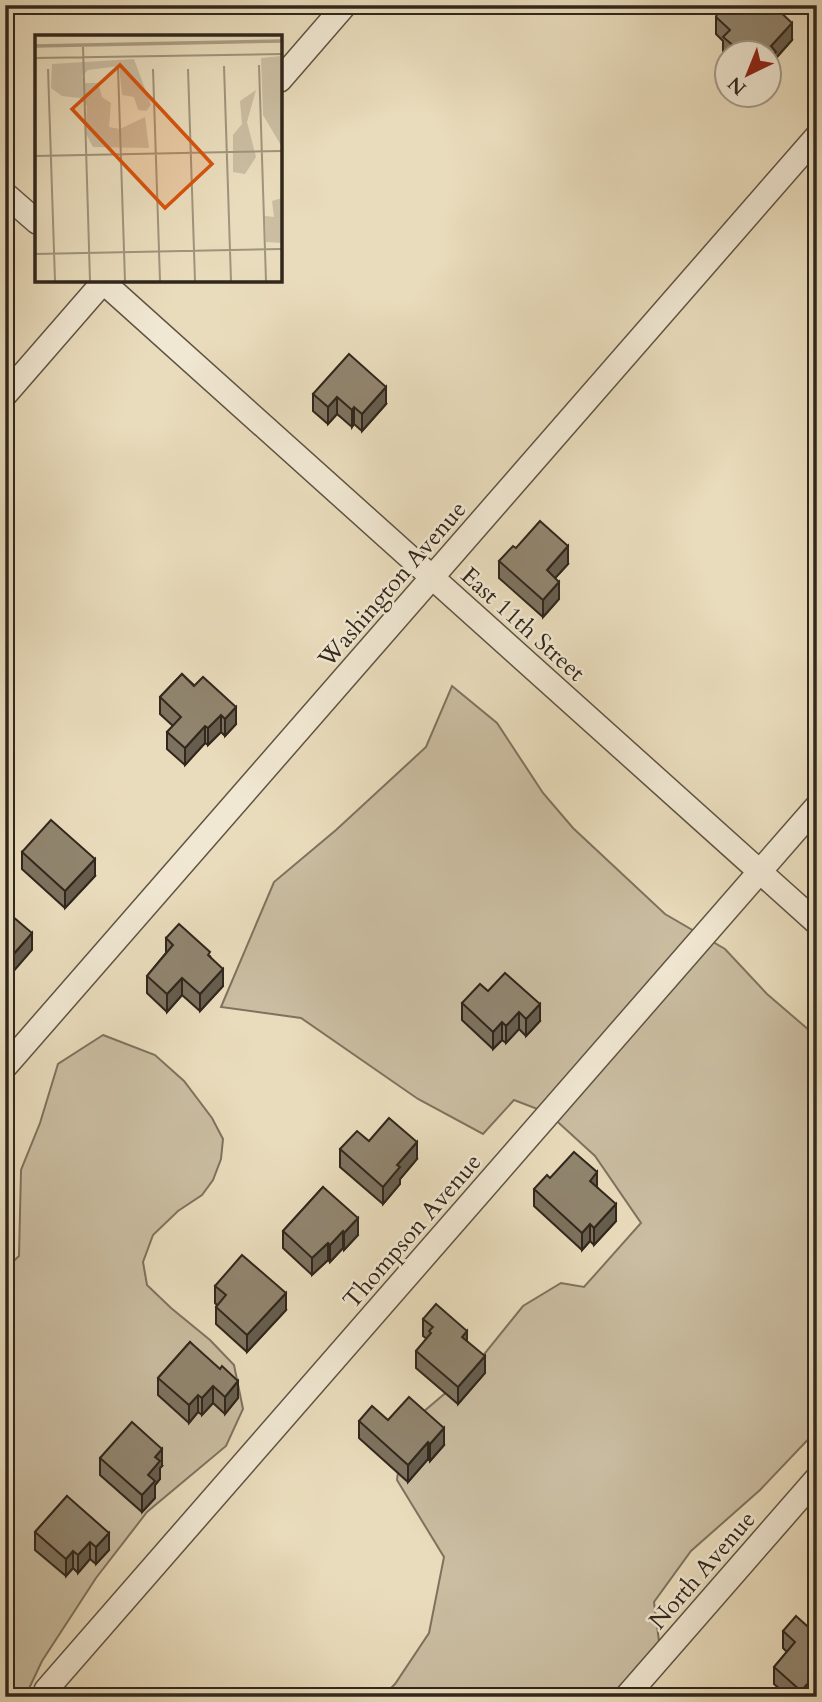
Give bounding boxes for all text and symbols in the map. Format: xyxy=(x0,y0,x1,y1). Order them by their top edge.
inset map xyxy=(35,35,282,282)
north arrow xyxy=(714,38,784,108)
text: N xyxy=(722,70,752,101)
street label: Washington Avenue xyxy=(310,494,474,675)
street label: East 11th Street xyxy=(453,560,592,689)
street label: Thompson Avenue xyxy=(336,1147,489,1316)
street label: North Avenue xyxy=(642,1504,763,1637)

